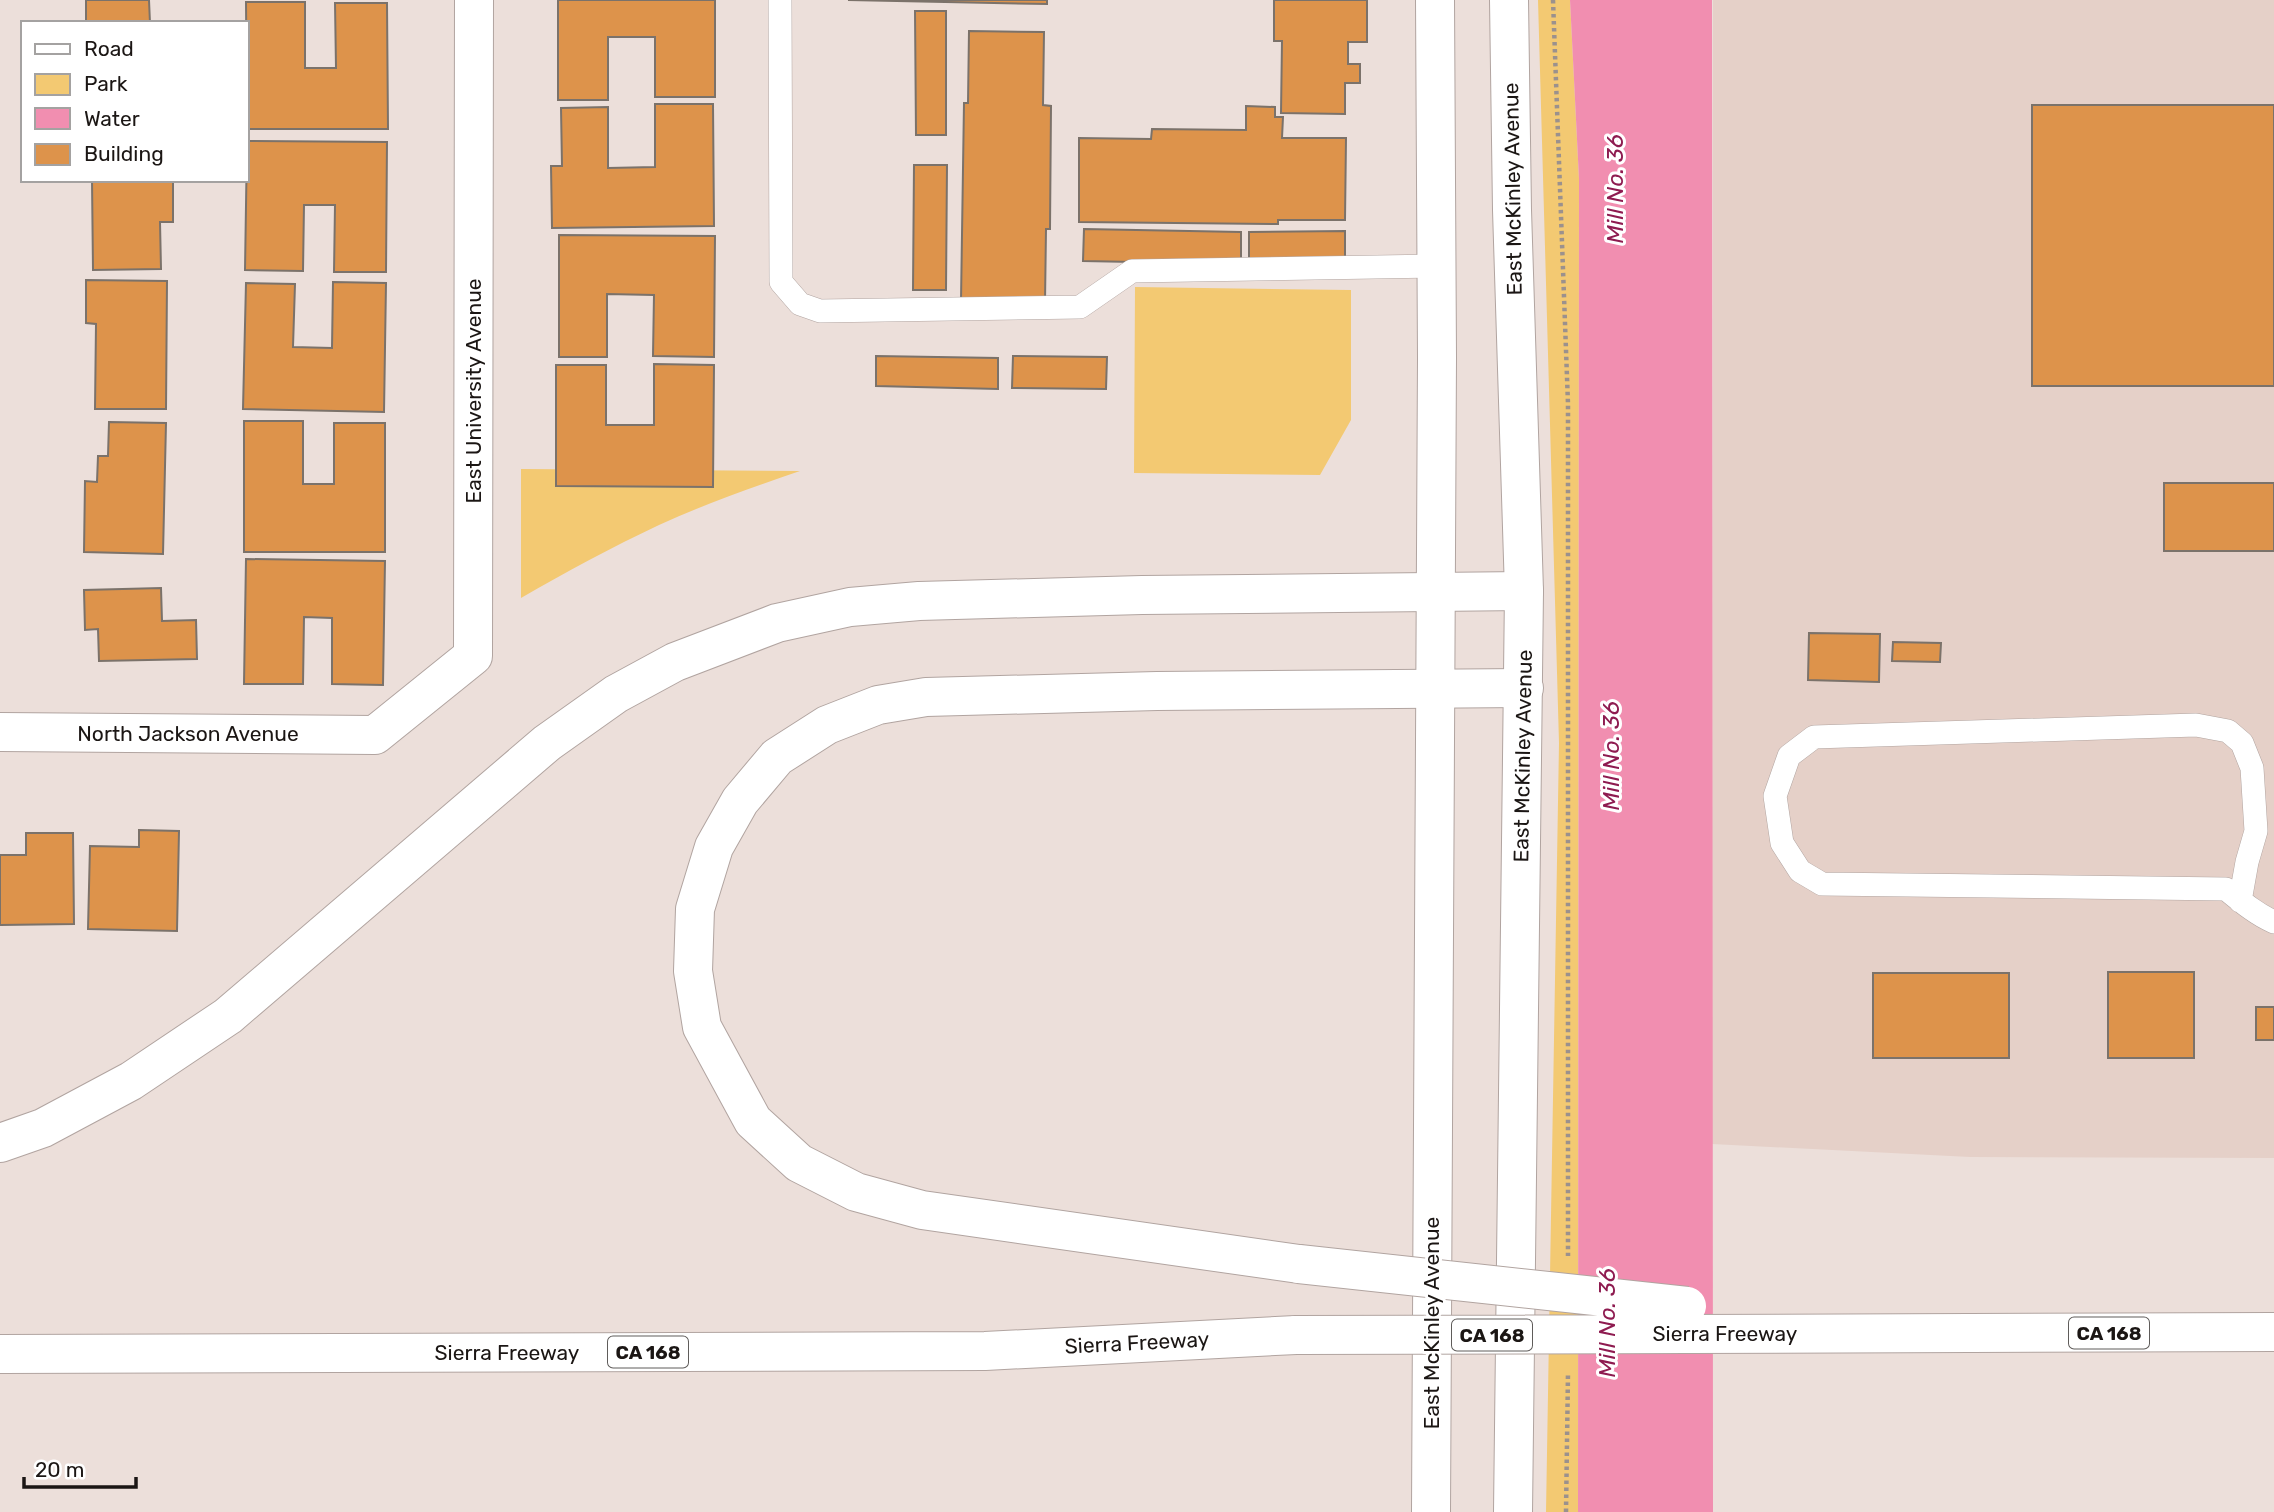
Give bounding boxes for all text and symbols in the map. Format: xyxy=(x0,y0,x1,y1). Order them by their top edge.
legend xyxy=(21,21,248,182)
text: Road xyxy=(84,36,134,61)
text: Park xyxy=(84,71,128,96)
street label: East McKinley Avenue xyxy=(1498,82,1527,296)
text: Water xyxy=(84,106,140,131)
water label: Mill No. 36 xyxy=(1601,134,1629,244)
text: Building xyxy=(84,141,164,166)
street label: East University Avenue xyxy=(461,278,486,504)
street label: East McKinley Avenue xyxy=(1508,649,1537,863)
water label: Mill No. 36 xyxy=(1597,701,1625,811)
street label: North Jackson Avenue xyxy=(77,721,299,746)
street label: East McKinley Avenue xyxy=(1419,1217,1444,1429)
water label: Mill No. 36 xyxy=(1593,1268,1621,1378)
road number: CA 168 xyxy=(2069,1317,2149,1348)
road number: CA 168 xyxy=(1452,1320,1532,1350)
street label: Sierra Freeway xyxy=(1653,1321,1798,1346)
street label: Sierra Freeway xyxy=(1064,1326,1210,1359)
road number: CA 168 xyxy=(608,1336,688,1368)
street label: Sierra Freeway xyxy=(435,1340,580,1365)
scale bar xyxy=(24,1446,136,1490)
text: 20 m xyxy=(35,1457,84,1482)

